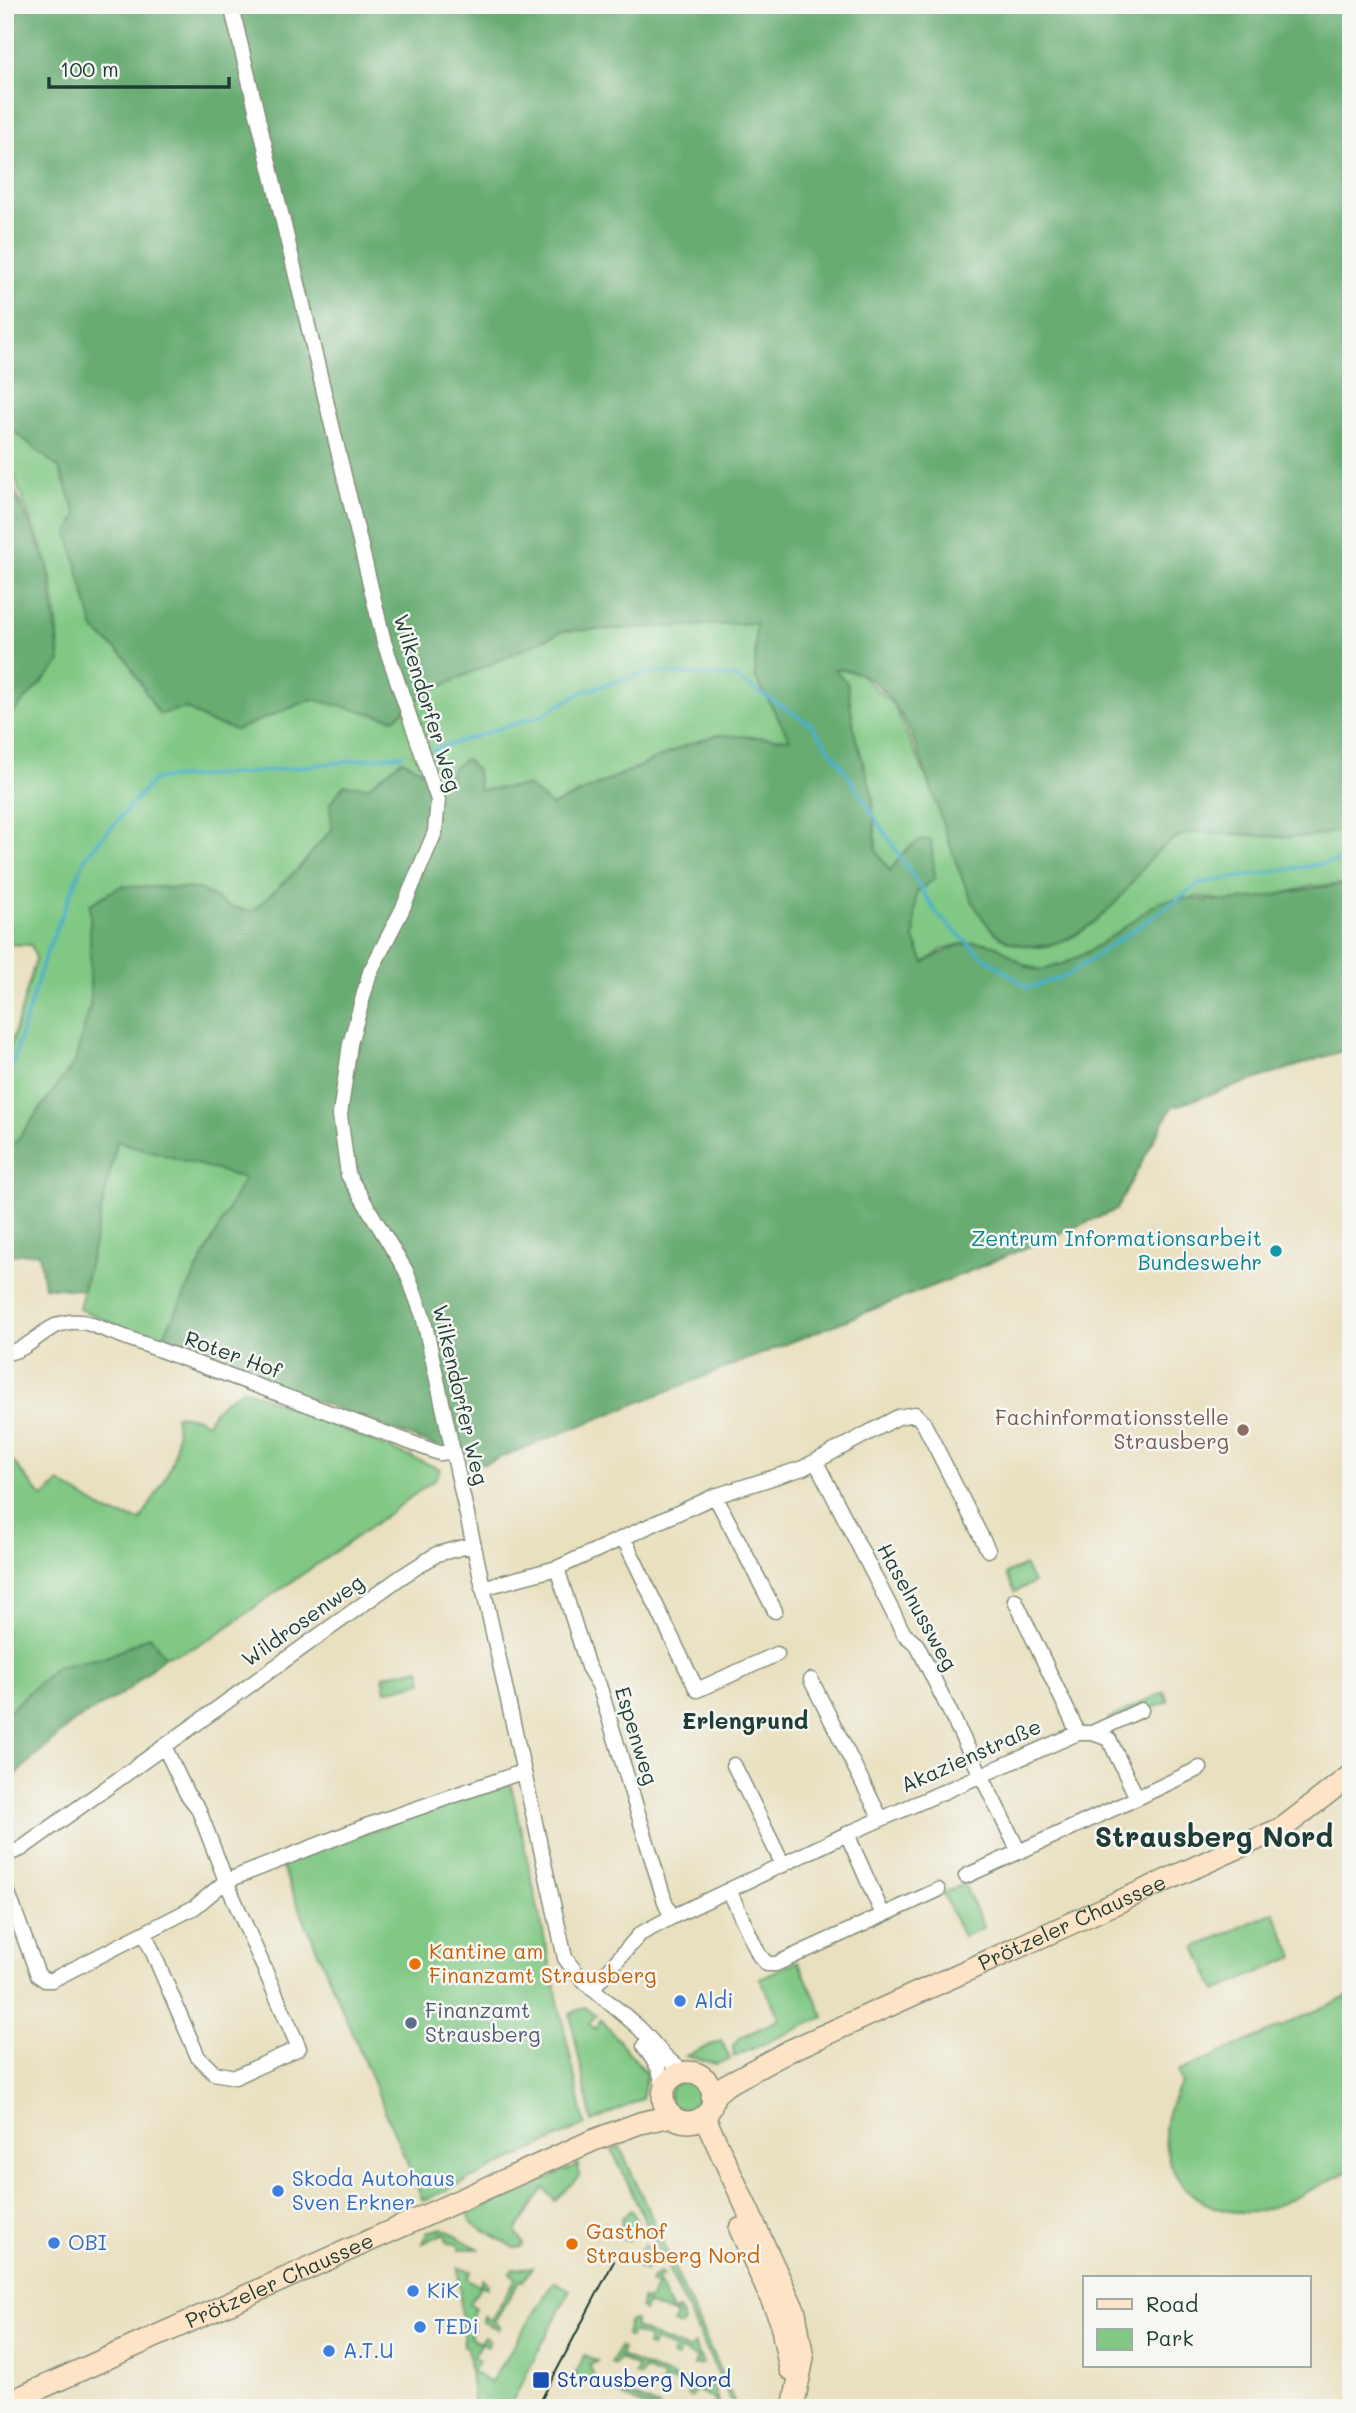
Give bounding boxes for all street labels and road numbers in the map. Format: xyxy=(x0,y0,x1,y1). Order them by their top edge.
street label: Wilkendorfer Weg xyxy=(389,610,468,795)
street label: Wilkendorfer Weg xyxy=(428,1302,495,1487)
street label: Roter Hof xyxy=(181,1324,286,1384)
street label: Haselnussweg xyxy=(872,1538,964,1675)
street label: Wildrosenweg xyxy=(236,1568,368,1672)
street label: Espenweg xyxy=(610,1683,665,1788)
street label: Akazienstraße xyxy=(896,1712,1045,1798)
street label: Prötzeler Chaussee xyxy=(974,1867,1170,1976)
street label: Prötzeler Chaussee xyxy=(181,2226,377,2333)

